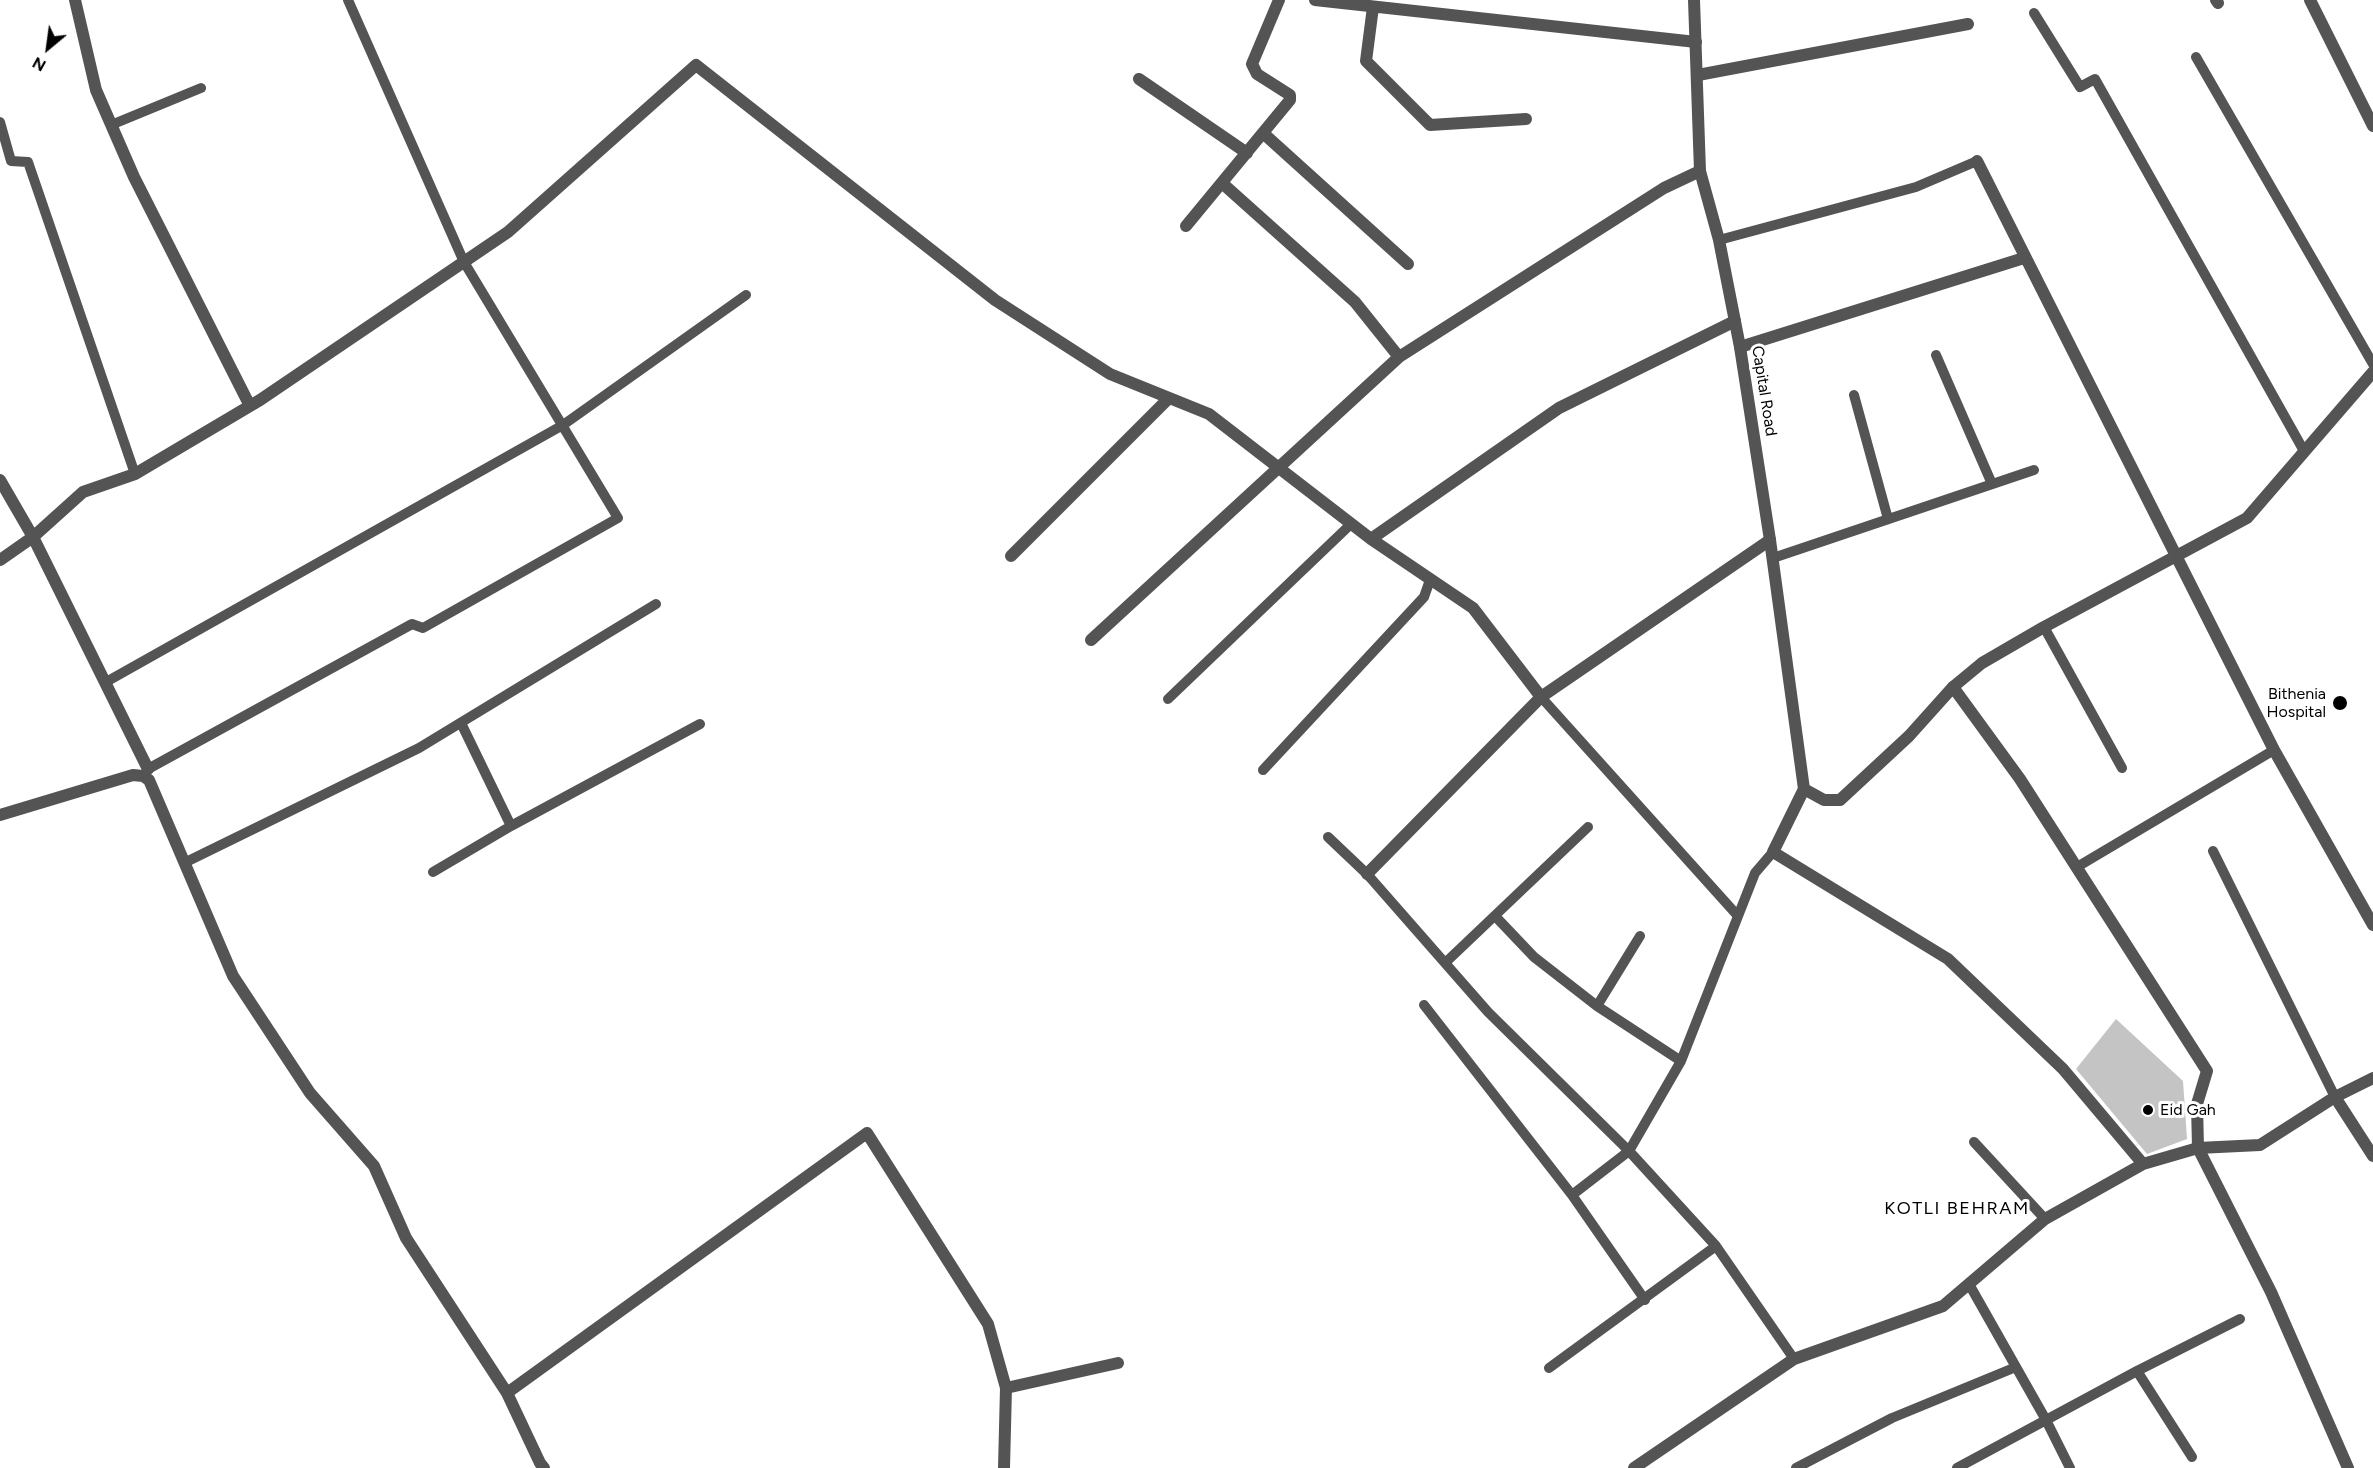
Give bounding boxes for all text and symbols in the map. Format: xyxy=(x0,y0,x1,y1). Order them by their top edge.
north arrow xyxy=(18,18,78,78)
text: N xyxy=(29,53,49,75)
street label: Capital Road xyxy=(1747,344,1781,438)
place label: Bithenia Hospital xyxy=(2266,684,2326,722)
marker: Bithenia Hospital xyxy=(2331,694,2349,712)
place label: Eid Gah xyxy=(2160,1100,2216,1120)
marker: Eid Gah xyxy=(2141,1103,2155,1117)
district label: KOTLI BEHRAM xyxy=(1884,1198,2030,1220)

